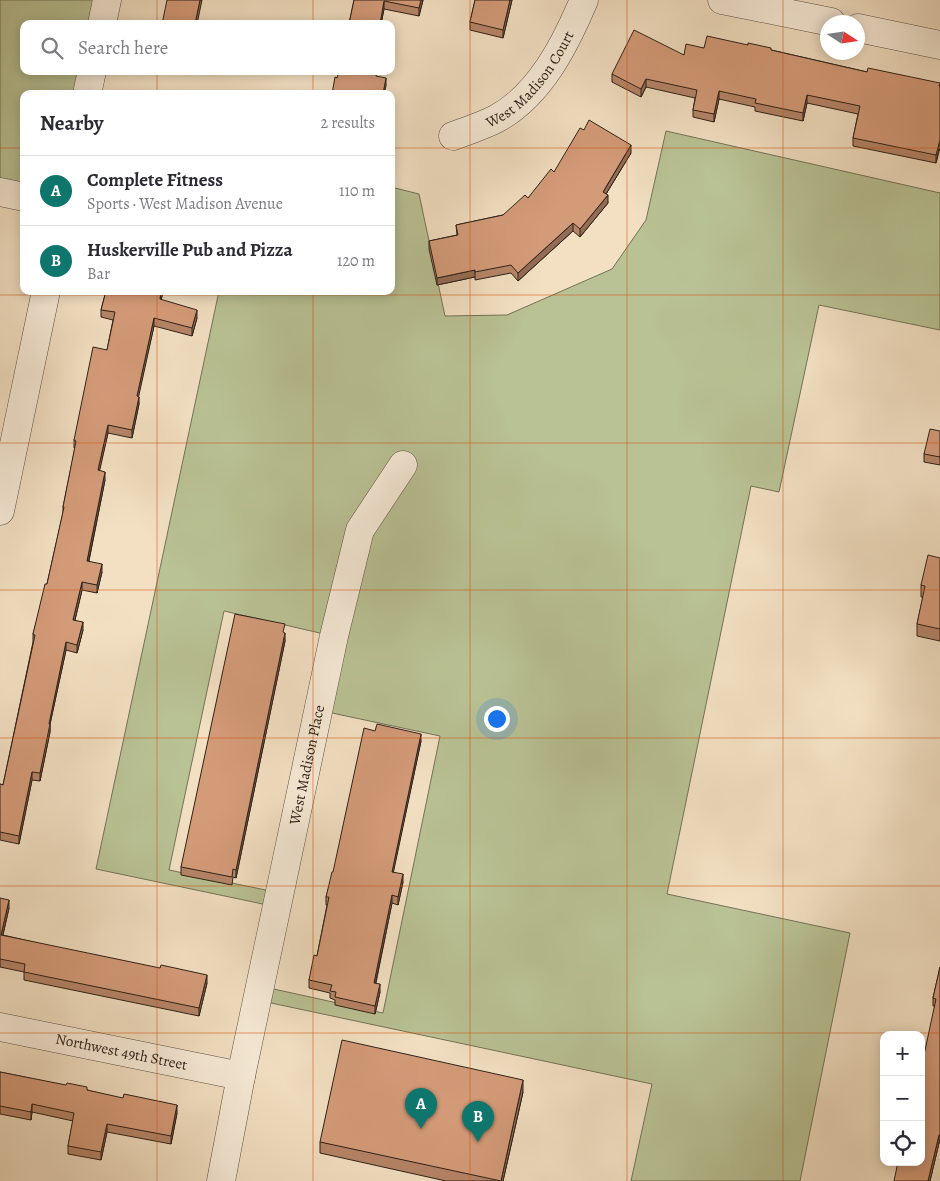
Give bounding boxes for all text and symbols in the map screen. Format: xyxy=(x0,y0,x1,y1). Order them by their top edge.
north arrow xyxy=(820,15,865,60)
search box xyxy=(20,20,395,75)
street label: West Madison Court xyxy=(482,28,578,133)
icon: search xyxy=(38,34,66,62)
text: Search here xyxy=(78,35,168,61)
text: Nearby xyxy=(40,109,103,137)
text: 2 results xyxy=(320,112,375,134)
text: Complete Fitness xyxy=(87,167,223,193)
text: A xyxy=(51,180,61,202)
text: 110 m xyxy=(339,180,375,202)
text: Sports · West Madison Avenue xyxy=(87,193,283,215)
text: Huskerville Pub and Pizza xyxy=(87,237,293,263)
text: B xyxy=(51,250,61,272)
text: 120 m xyxy=(337,250,375,272)
text: Bar xyxy=(87,263,110,285)
street label: West Madison Place xyxy=(284,703,329,827)
your location xyxy=(484,706,510,732)
street label: Northwest 49th Street xyxy=(54,1029,189,1075)
map controls xyxy=(880,1031,925,1166)
button: + xyxy=(880,1031,925,1076)
button: − xyxy=(880,1076,925,1121)
pin: A xyxy=(405,1088,437,1129)
pin: B xyxy=(462,1101,494,1142)
button: locate xyxy=(880,1121,925,1166)

